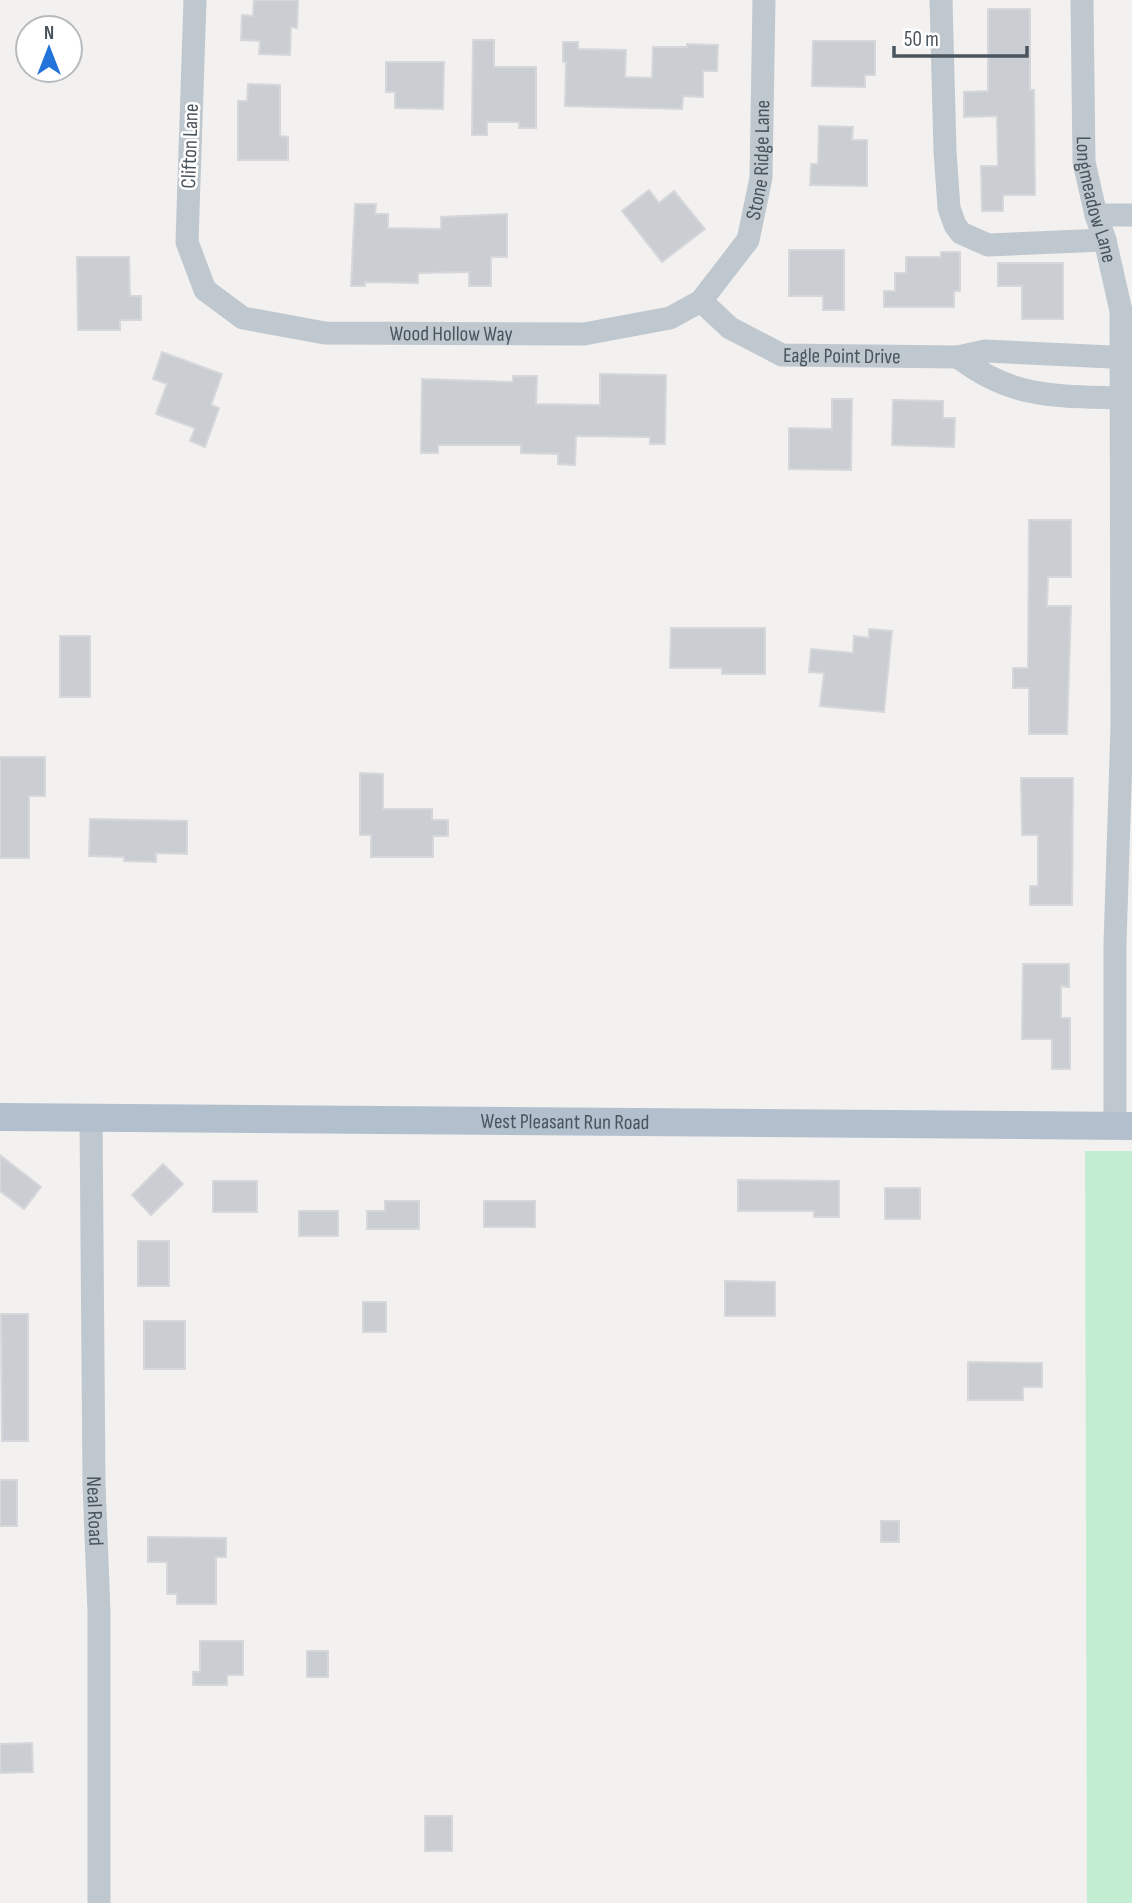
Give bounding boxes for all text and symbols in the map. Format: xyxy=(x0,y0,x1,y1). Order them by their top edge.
north arrow xyxy=(14,14,84,84)
scale bar xyxy=(894,14,1027,58)
text: N xyxy=(44,22,54,45)
text: 50 m xyxy=(904,27,939,52)
street label: Stone Ridge Lane xyxy=(740,100,775,222)
street label: Clifton Lane xyxy=(176,103,204,189)
street label: Longmeadow Lane xyxy=(1071,136,1122,265)
street label: Wood Hollow Way xyxy=(389,321,513,346)
street label: Eagle Point Drive xyxy=(783,343,901,369)
street label: West Pleasant Run Road xyxy=(481,1108,649,1135)
street label: Neal Road xyxy=(81,1476,109,1546)

